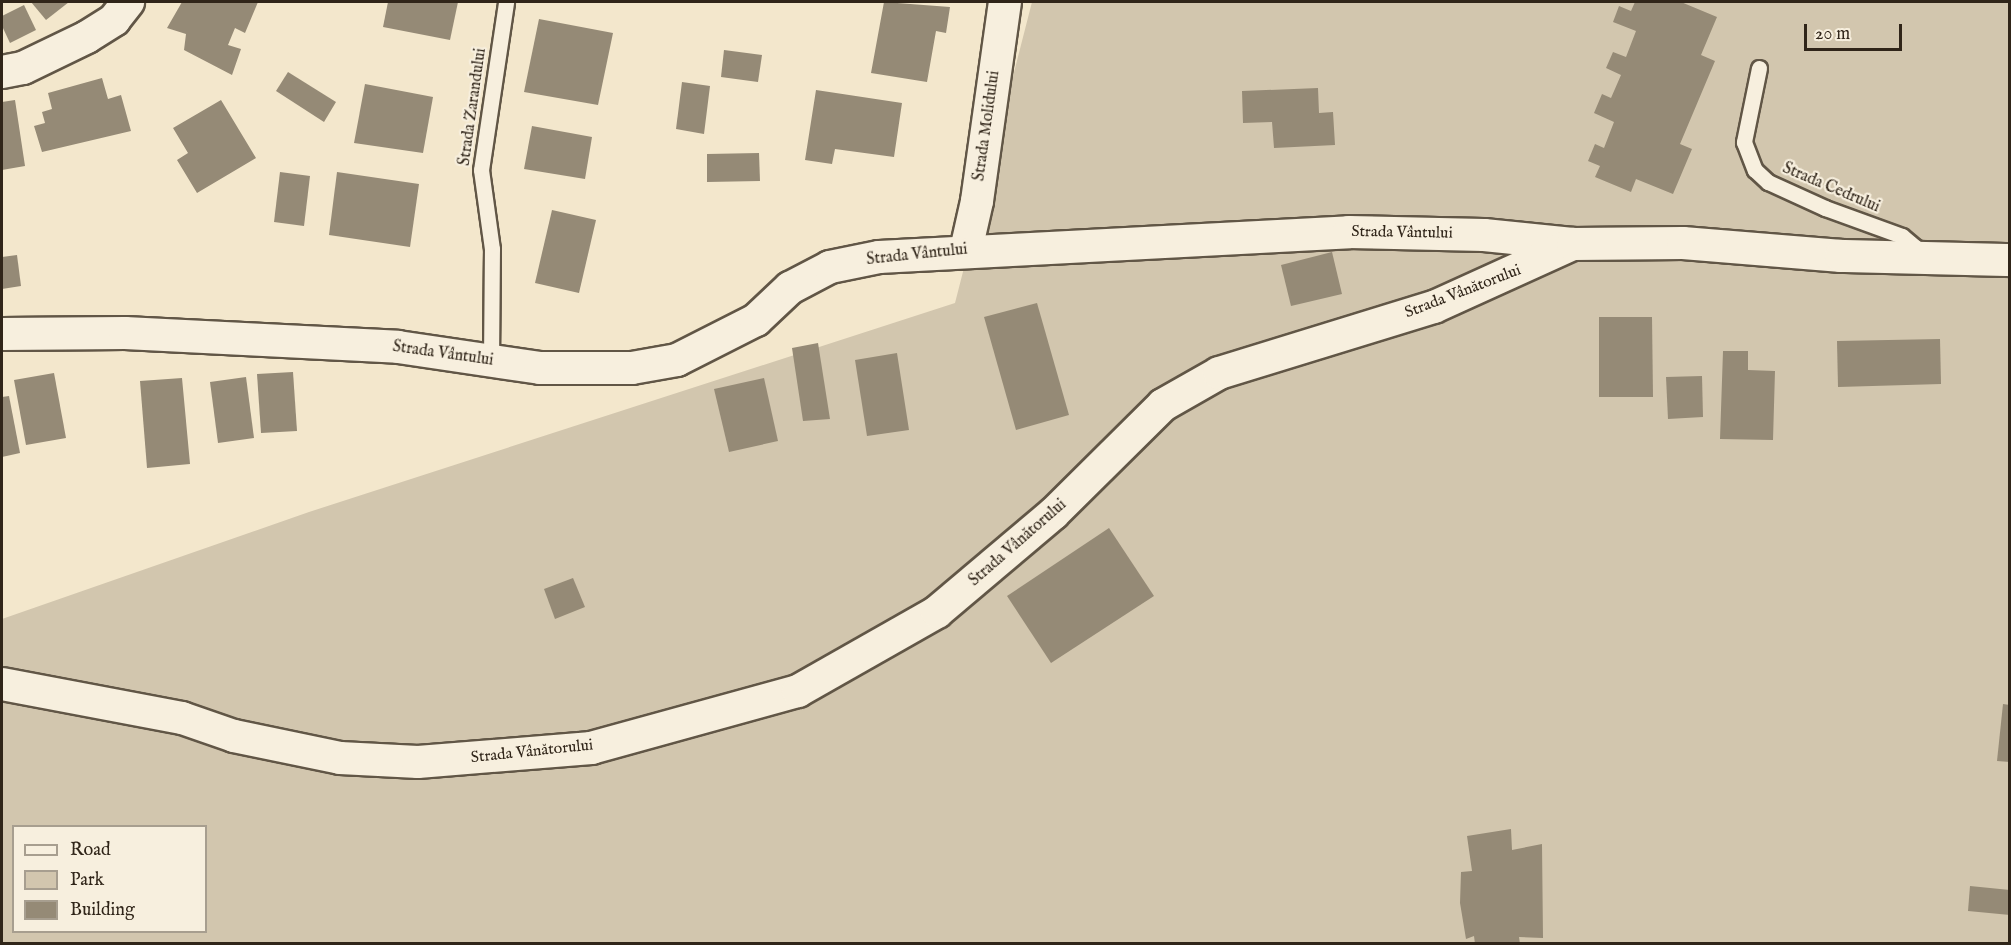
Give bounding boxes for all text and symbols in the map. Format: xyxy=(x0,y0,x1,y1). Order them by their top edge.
scale bar xyxy=(1807,12,1904,50)
text: 20 m xyxy=(1815,23,1850,46)
street label: Strada Zarandului xyxy=(455,47,491,167)
street label: Strada Molidului xyxy=(970,70,1004,182)
street label: Strada Cedrului xyxy=(1779,159,1883,217)
street label: Strada Vântului xyxy=(1351,223,1453,243)
street label: Strada Vântului xyxy=(866,240,968,270)
street label: Strada Vânătorului xyxy=(1402,261,1524,323)
street label: Strada Vântului xyxy=(391,337,495,371)
street label: Strada Vânătorului xyxy=(965,495,1071,591)
street label: Strada Vânătorului xyxy=(470,736,594,768)
legend xyxy=(12,825,207,933)
text: Road xyxy=(70,839,111,862)
text: Park xyxy=(70,869,104,892)
text: Building xyxy=(70,899,135,922)

